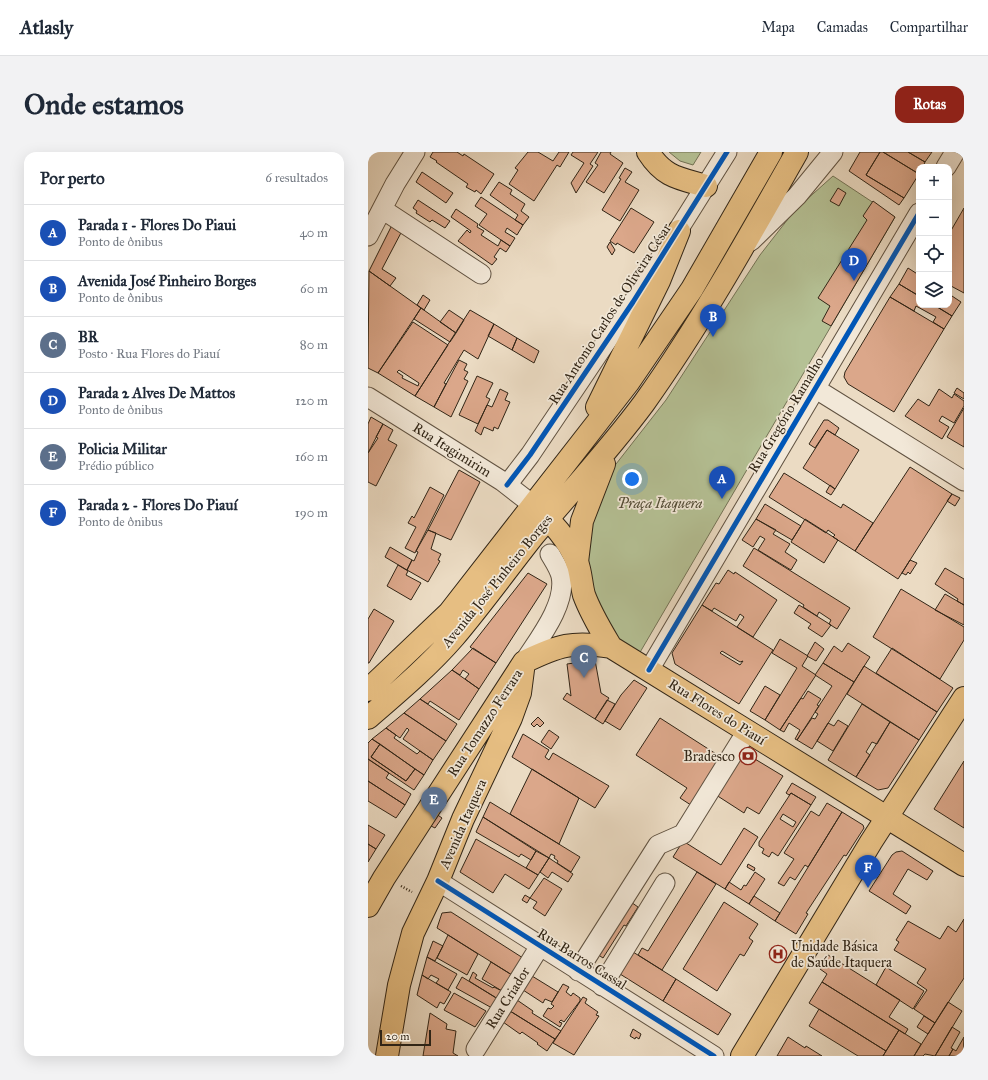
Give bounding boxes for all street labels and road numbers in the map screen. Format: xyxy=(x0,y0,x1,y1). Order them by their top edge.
street label: Rua Antonio Carlos de Oliveira César xyxy=(545,220,675,408)
street label: Rua Gregório Ramalho xyxy=(745,354,827,476)
street label: Rua Itagimirim xyxy=(410,419,495,481)
street label: Avenida José Pinheiro Borges xyxy=(437,511,557,652)
street label: Rua Tomazzo Ferrara xyxy=(444,666,526,780)
street label: Rua Flores do Piauí xyxy=(665,675,770,749)
street label: Avenida Itaquera xyxy=(435,776,491,873)
street label: Rua Barros Cassal xyxy=(534,925,630,993)
street label: Rua Criador xyxy=(482,963,534,1032)

